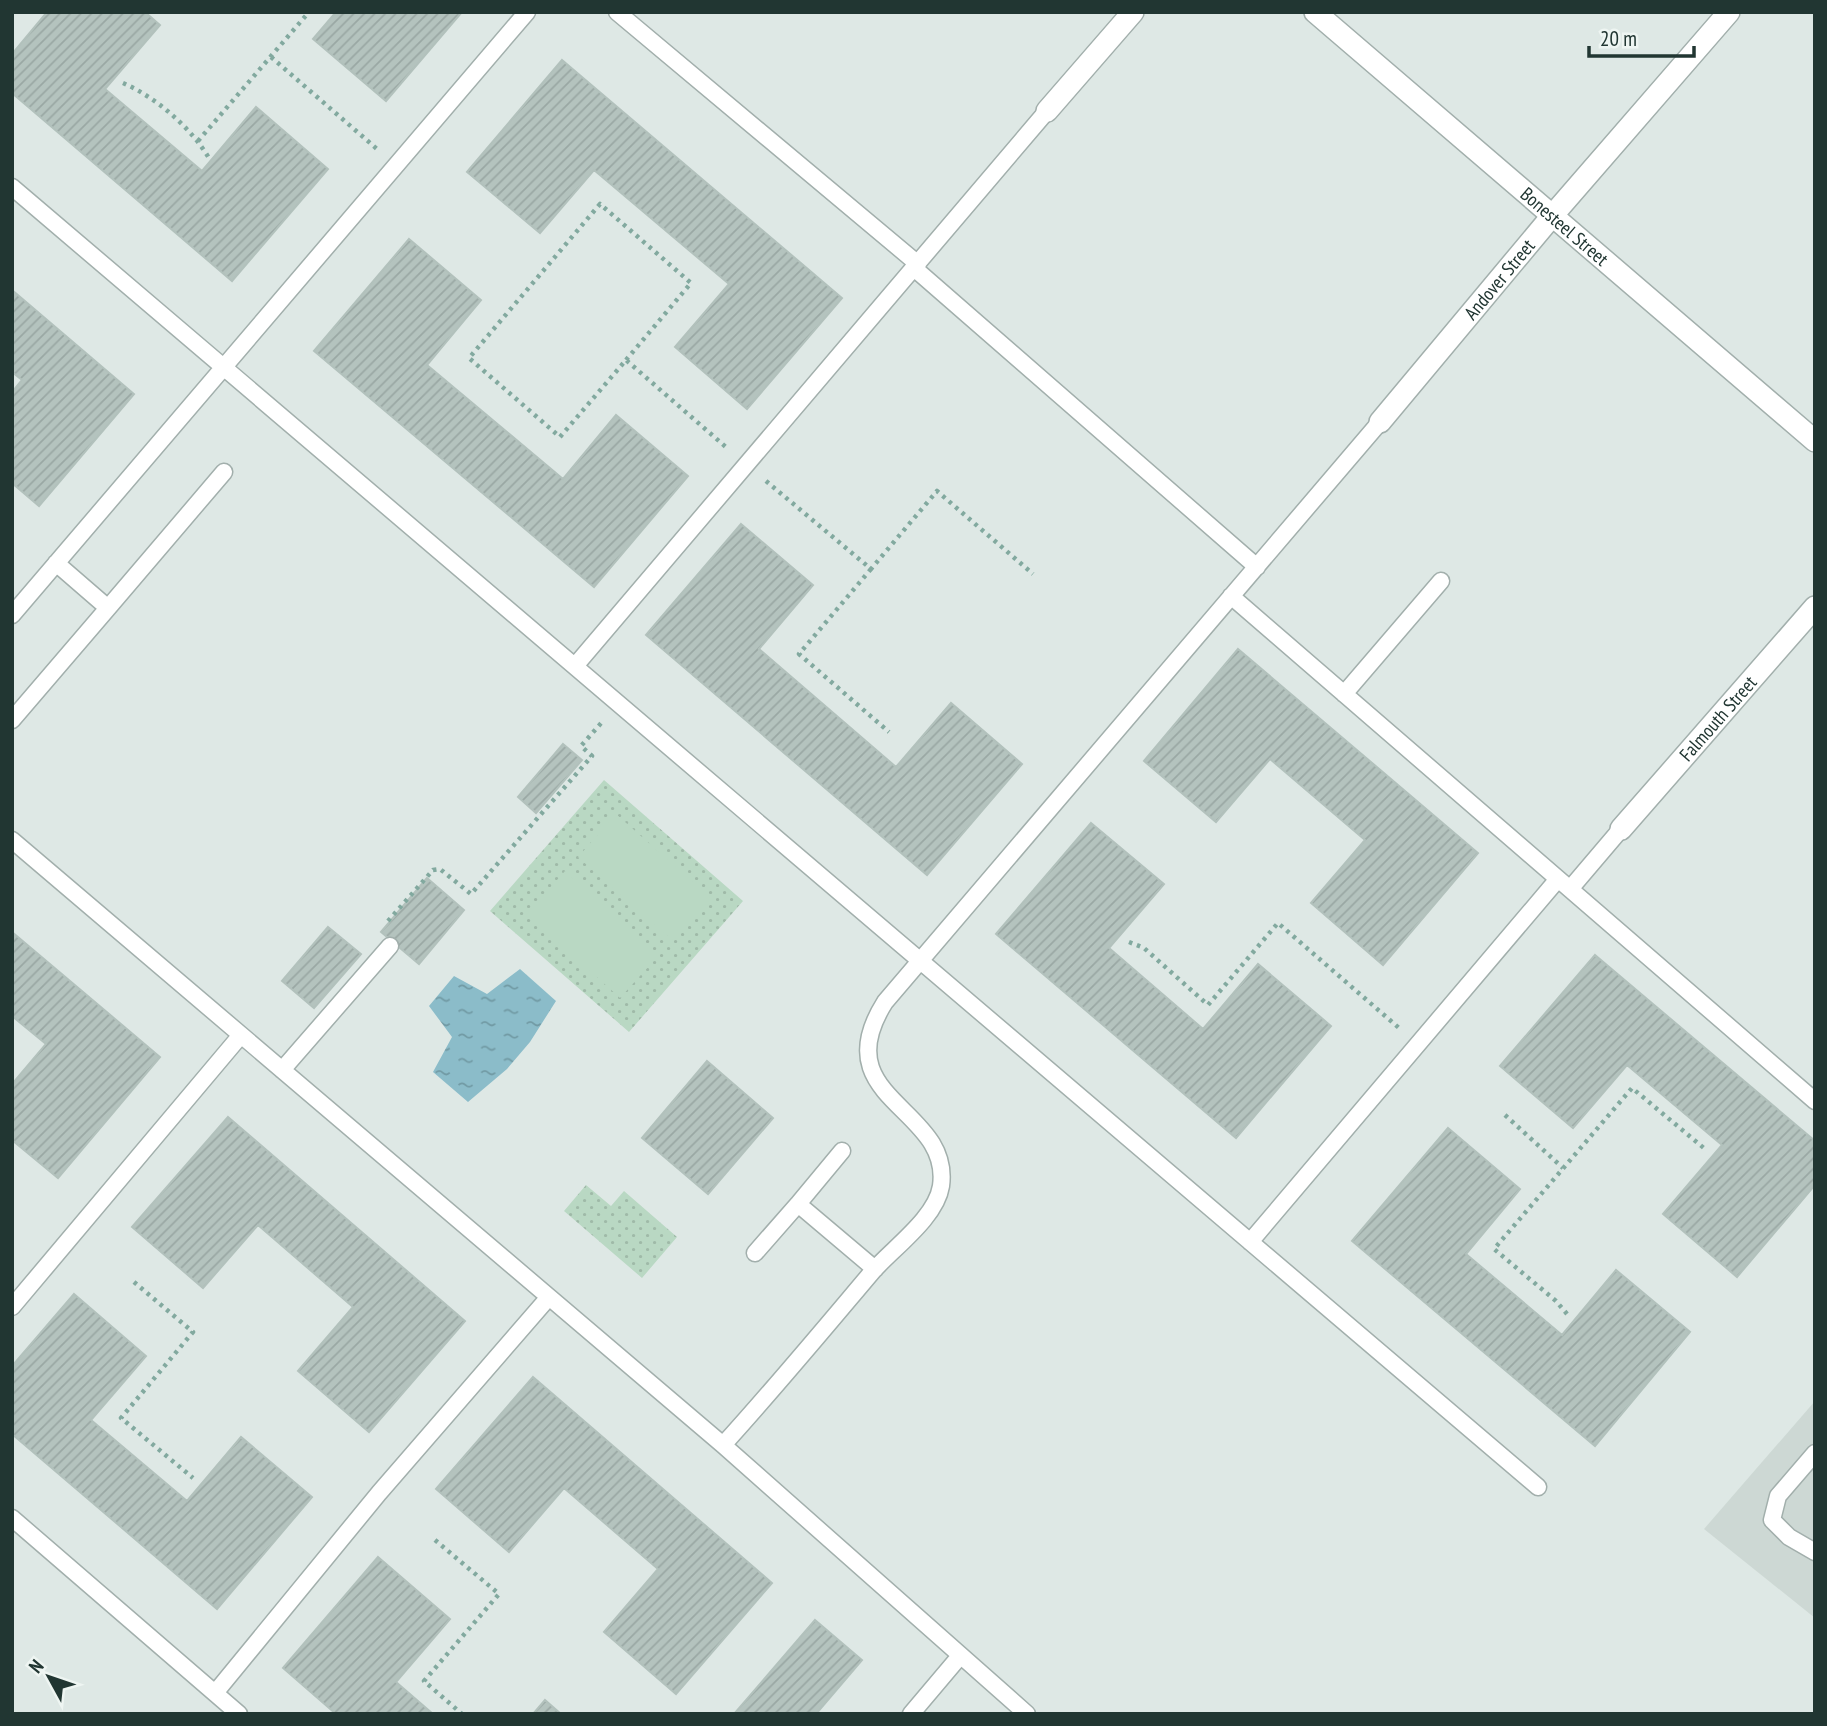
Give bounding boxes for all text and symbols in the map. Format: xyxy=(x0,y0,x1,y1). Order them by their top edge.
scale bar xyxy=(1589,14,1694,58)
text: 20 m xyxy=(1600,25,1637,52)
street label: Bonesteel Street xyxy=(1516,182,1614,271)
street label: Andover Street xyxy=(1459,234,1540,324)
street label: Falmouth Street xyxy=(1674,670,1762,766)
north arrow xyxy=(14,1642,84,1712)
text: N xyxy=(23,1654,48,1678)

